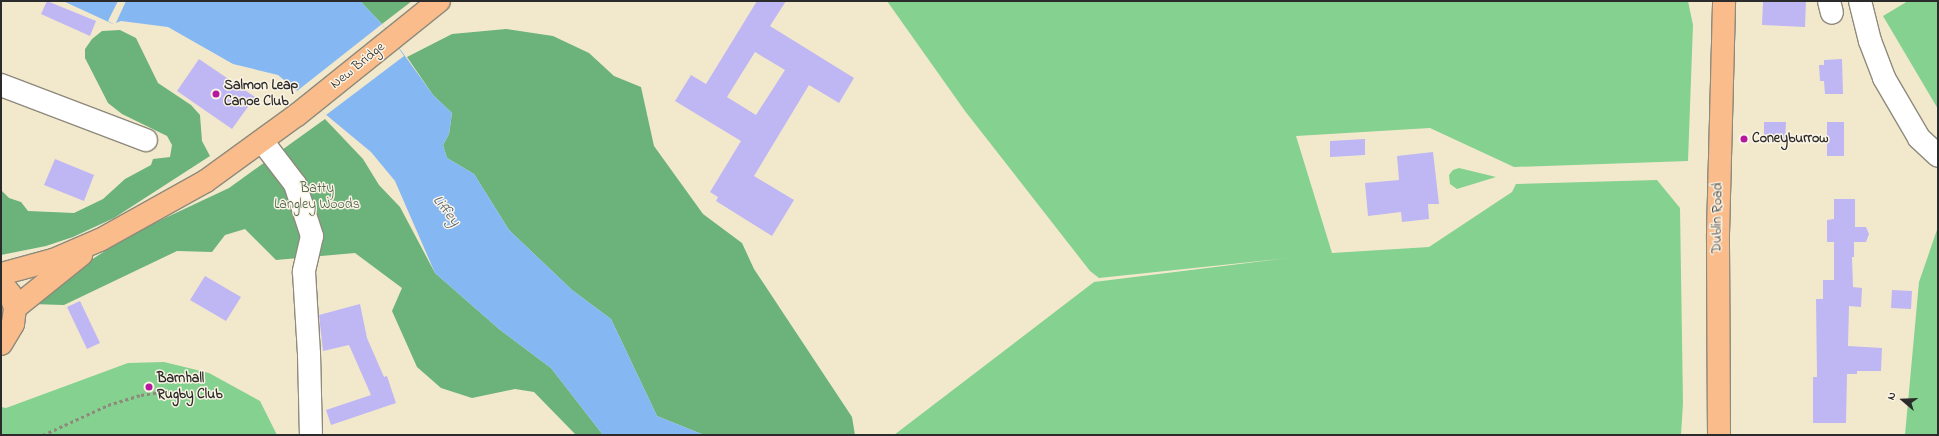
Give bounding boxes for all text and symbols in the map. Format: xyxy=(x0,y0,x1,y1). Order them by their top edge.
street label: New Bridge xyxy=(327,39,389,93)
place label: Salmon Leap Canoe Club xyxy=(224,78,298,110)
marker: Salmon Leap Canoe Club xyxy=(211,89,221,99)
place label: Coneyburrow xyxy=(1752,131,1828,147)
marker: Coneyburrow xyxy=(1739,134,1749,144)
park label: Batty Langley Woods xyxy=(274,181,360,214)
street label: Dublin Road xyxy=(1709,182,1727,254)
water label: Liffey xyxy=(428,192,464,230)
place label: Barnhall Rugby Club xyxy=(157,371,223,404)
north arrow xyxy=(1883,380,1923,420)
marker: Barnhall Rugby Club xyxy=(144,382,154,392)
text: N xyxy=(1883,390,1900,402)

